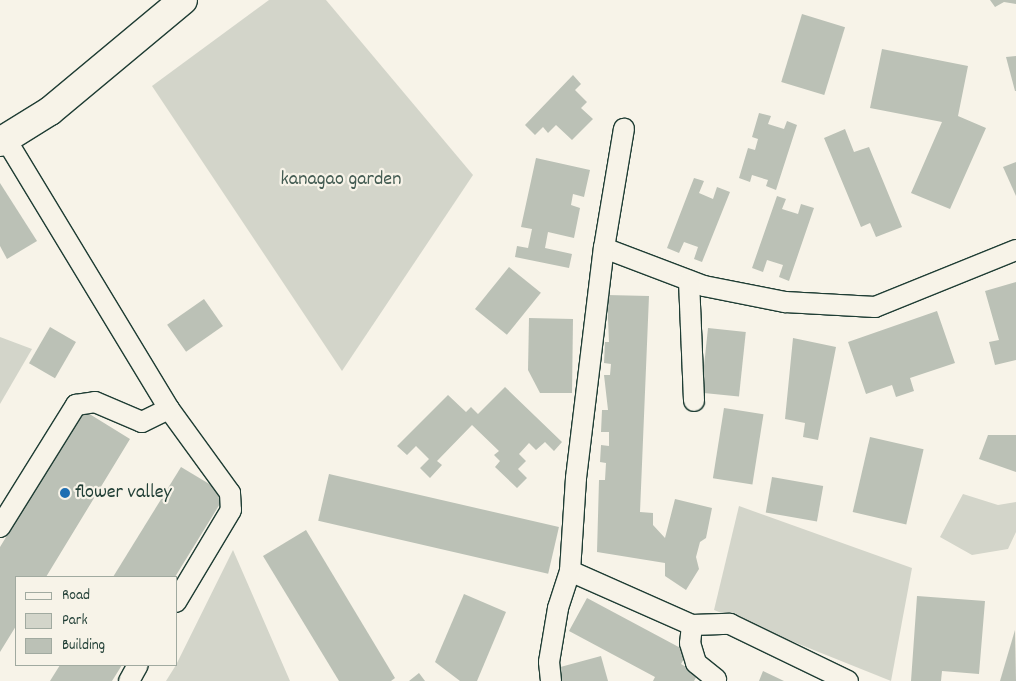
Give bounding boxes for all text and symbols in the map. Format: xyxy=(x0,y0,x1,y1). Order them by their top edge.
park label: kanagao garden xyxy=(281,168,401,192)
place label: flower valley xyxy=(75,481,172,505)
marker: flower valley xyxy=(59,487,71,499)
legend xyxy=(15,576,178,666)
text: Road xyxy=(62,585,90,607)
text: Park xyxy=(62,610,88,632)
text: Building xyxy=(62,635,105,657)

